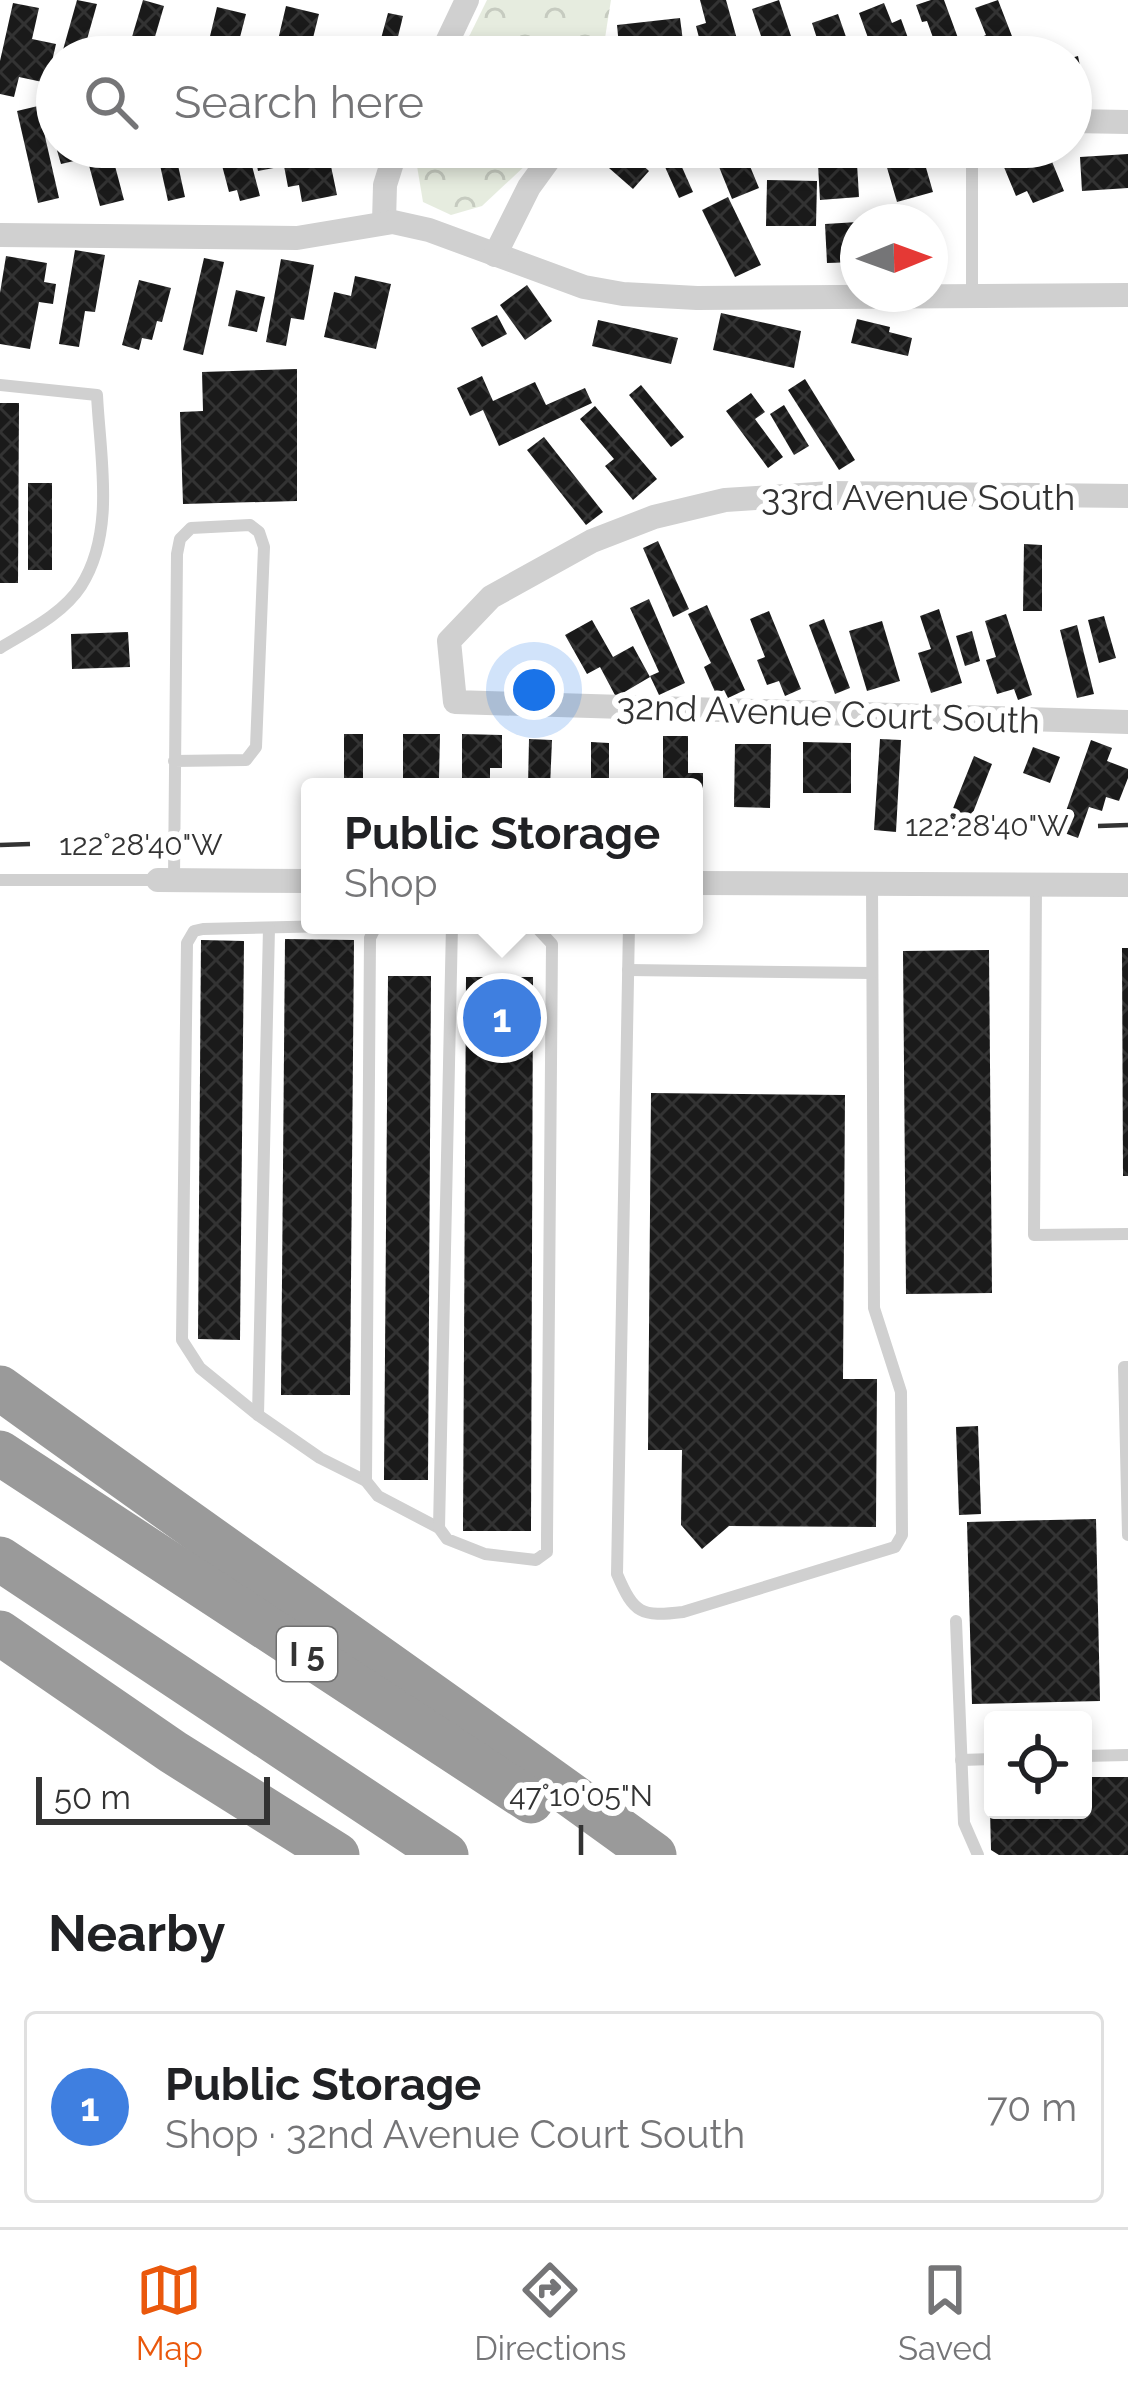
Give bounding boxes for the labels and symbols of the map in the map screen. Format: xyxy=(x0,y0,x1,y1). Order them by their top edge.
north arrow xyxy=(840,204,948,312)
street label: 33rd Avenue South xyxy=(761,476,1075,518)
your location xyxy=(504,660,564,720)
street label: 32nd Avenue Court South xyxy=(615,685,1041,741)
text: 122°28'40"W xyxy=(905,808,1069,843)
text: 122°28'40"W xyxy=(59,827,223,862)
pin: 1 xyxy=(463,973,541,1063)
road number: I 5 xyxy=(277,1627,337,1681)
scale bar xyxy=(36,1771,270,1824)
text: 47°10'05"N xyxy=(509,1778,653,1813)

